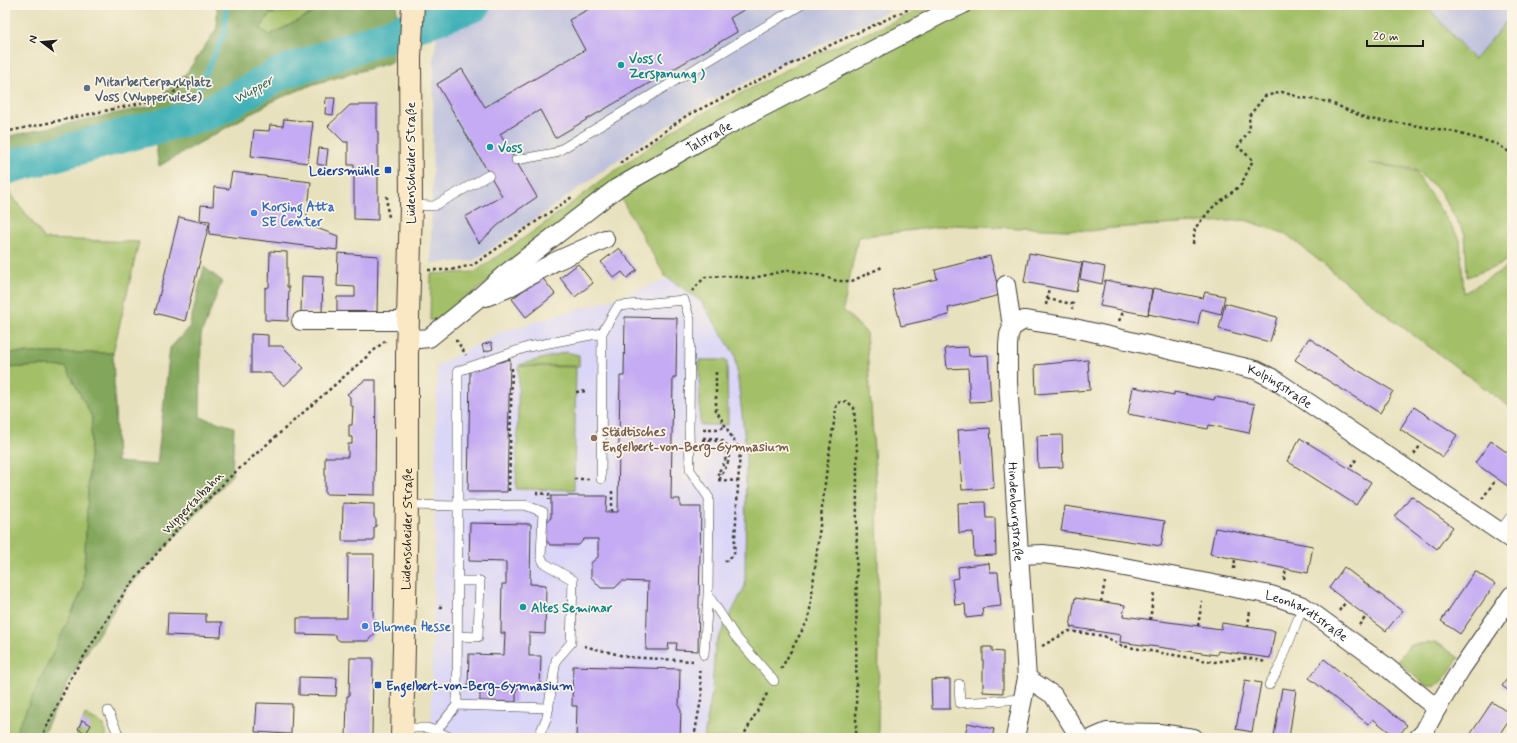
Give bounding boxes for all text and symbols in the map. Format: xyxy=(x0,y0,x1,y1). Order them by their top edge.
north arrow xyxy=(22,22,62,62)
scale bar xyxy=(1367,22,1423,48)
text: 20 m xyxy=(1373,29,1399,45)
text: N xyxy=(26,34,41,45)
place label: Voss ( Zerspanung ) xyxy=(629,51,705,84)
marker: Voss ( Zerspanung ) xyxy=(616,60,626,70)
water label: Wupper xyxy=(230,71,278,108)
place label: Mitarbeiterparkplatz Voss (Wupperwiese) xyxy=(95,74,212,106)
marker: Mitarbeiterparkplatz Voss (Wupperwiese) xyxy=(82,83,92,93)
street label: Lüdenscheider Straße xyxy=(403,102,420,224)
street label: Talstraße xyxy=(683,118,735,157)
place label: Voss xyxy=(498,140,522,157)
marker: Voss xyxy=(485,142,495,152)
place label: Leiersmühle xyxy=(309,163,381,180)
marker: Leiersmühle xyxy=(383,165,393,175)
place label: Korsing Atta SE Center xyxy=(262,199,335,231)
marker: Korsing Atta SE Center xyxy=(249,208,259,218)
street label: Kolpingstraße xyxy=(1246,361,1315,413)
place label: Städtisches Engelbert-von-Berg-Gymnasium xyxy=(602,424,789,459)
marker: Städtisches Engelbert-von-Berg-Gymnasium xyxy=(589,433,599,443)
street label: Hindenburgstraße xyxy=(1003,462,1027,562)
street label: Wippertalbahn xyxy=(158,468,228,538)
street label: Lüdenscheider Straße xyxy=(398,468,417,590)
street label: Leonhardtstraße xyxy=(1264,587,1351,646)
place label: Altes Seminar xyxy=(531,600,613,617)
marker: Altes Seminar xyxy=(518,602,528,612)
place label: Blumen Hesse xyxy=(373,619,452,636)
marker: Blumen Hesse xyxy=(360,621,370,631)
place label: Engelbert-von-Berg-Gymnasium xyxy=(386,678,573,698)
marker: Engelbert-von-Berg-Gymnasium xyxy=(373,680,383,690)

